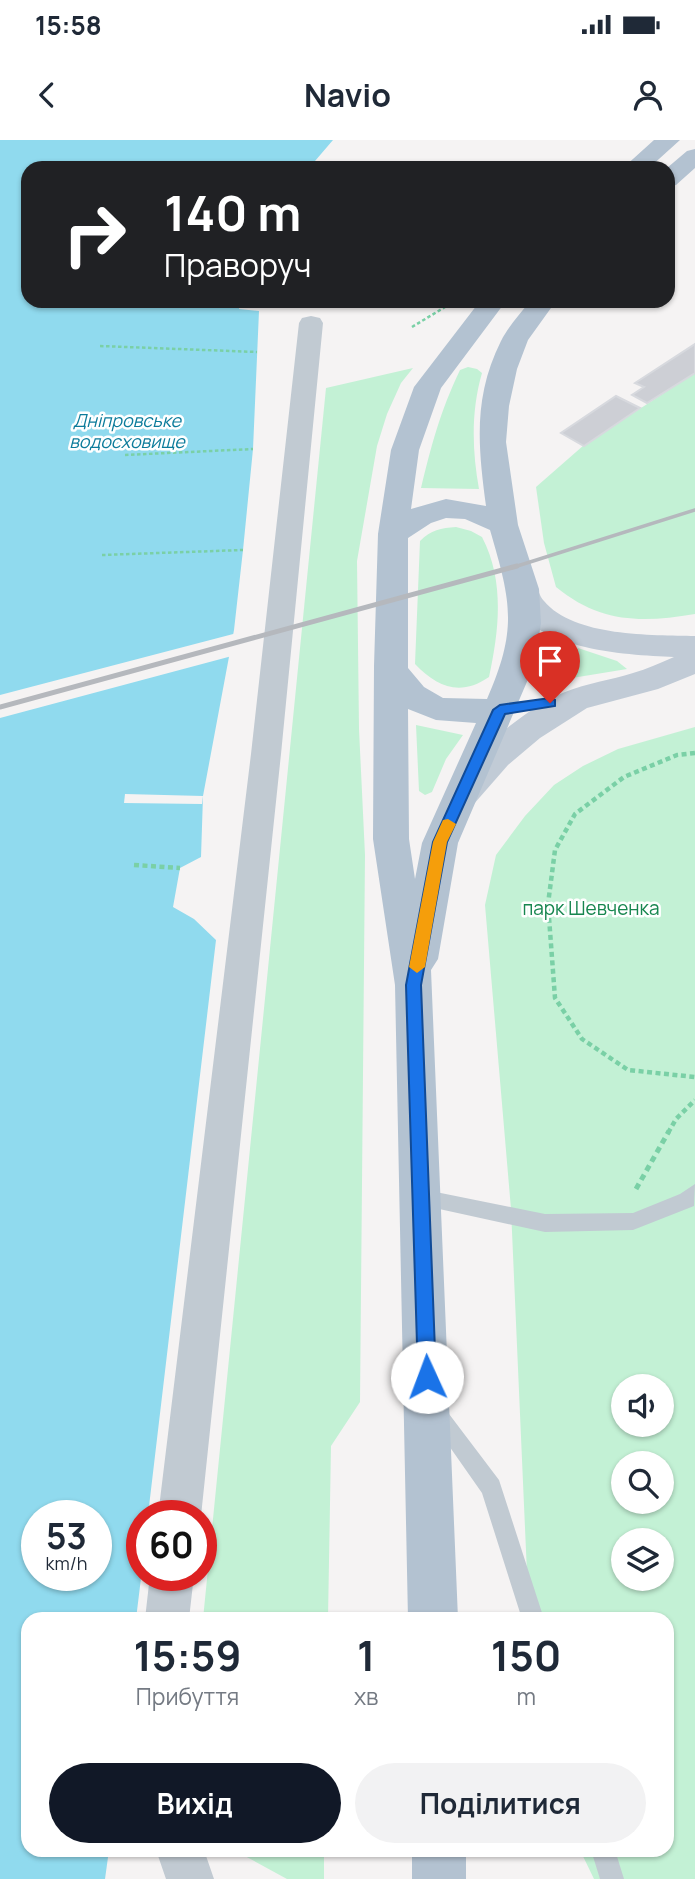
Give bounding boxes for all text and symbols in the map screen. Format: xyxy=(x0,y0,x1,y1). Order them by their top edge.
text: 15:58 xyxy=(35,7,102,43)
text: Navio xyxy=(304,73,391,117)
icon: back xyxy=(28,76,66,114)
icon: person xyxy=(629,76,667,114)
text: 140 m xyxy=(164,179,301,246)
icon: right xyxy=(49,189,140,280)
text: Праворуч xyxy=(164,243,312,287)
water label: Дніпровське водосховище xyxy=(69,408,186,453)
pin xyxy=(520,631,580,703)
icon: arrive xyxy=(531,642,569,680)
park label: парк Шевченка xyxy=(523,895,660,921)
position arrow xyxy=(390,1340,464,1414)
map controls xyxy=(611,1374,674,1591)
button: sound xyxy=(611,1374,674,1437)
button: search xyxy=(611,1451,674,1514)
speed limit sign: 60 xyxy=(126,1500,217,1591)
text: 53 xyxy=(46,1512,87,1560)
button: layers xyxy=(611,1528,674,1591)
text: km/h xyxy=(46,1551,87,1575)
text: 15:59 xyxy=(133,1626,242,1684)
text: 1 xyxy=(357,1626,375,1684)
text: 150 xyxy=(491,1626,562,1684)
text: Прибуття xyxy=(136,1680,239,1712)
text: хв xyxy=(354,1680,378,1712)
text: m xyxy=(516,1680,536,1712)
button: Вихід xyxy=(49,1763,341,1843)
button: Поділитися xyxy=(355,1763,646,1843)

